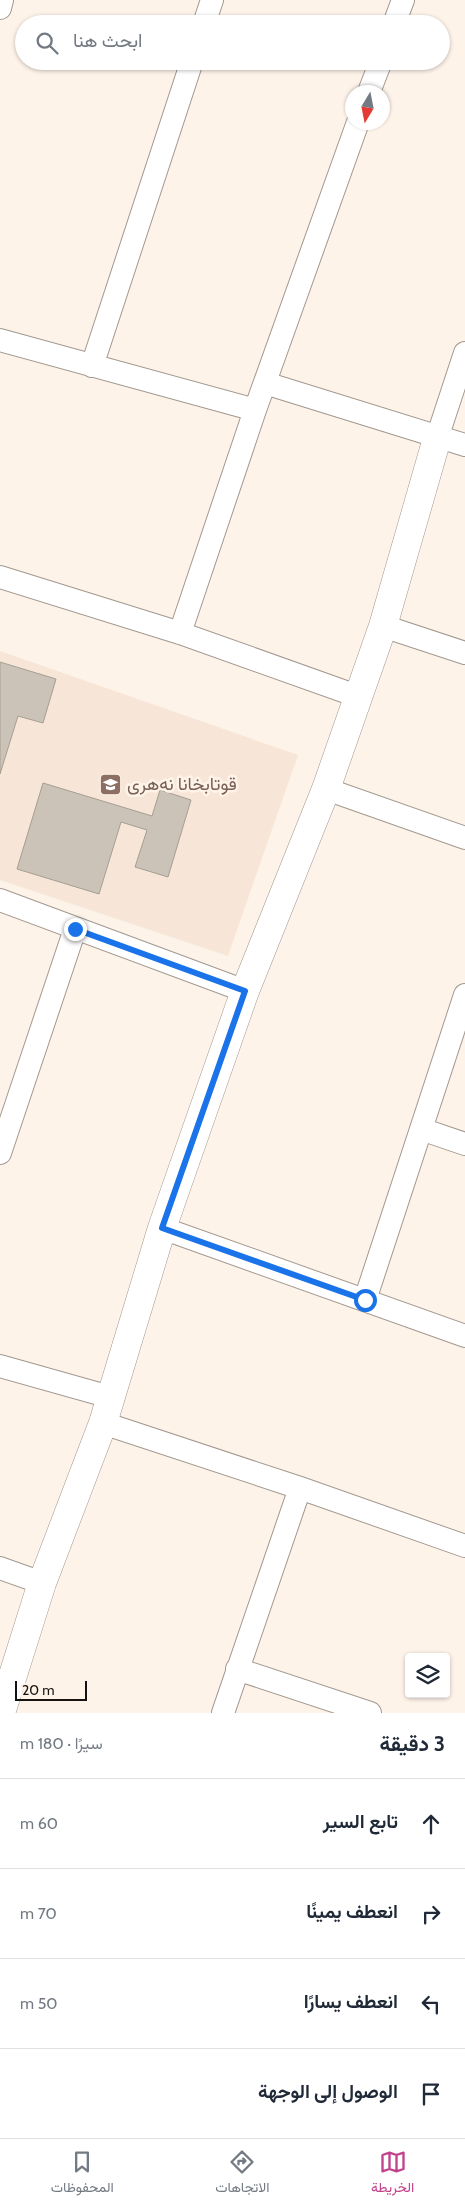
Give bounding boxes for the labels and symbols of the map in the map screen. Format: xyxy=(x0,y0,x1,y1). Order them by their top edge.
north arrow xyxy=(345,85,390,130)
school or university icon: قوتابخانا نەهری xyxy=(99,772,123,796)
place label: قوتابخانا نەهری xyxy=(127,773,237,795)
route end xyxy=(64,918,87,941)
route start xyxy=(354,1289,377,1312)
scale bar xyxy=(15,1678,88,1701)

